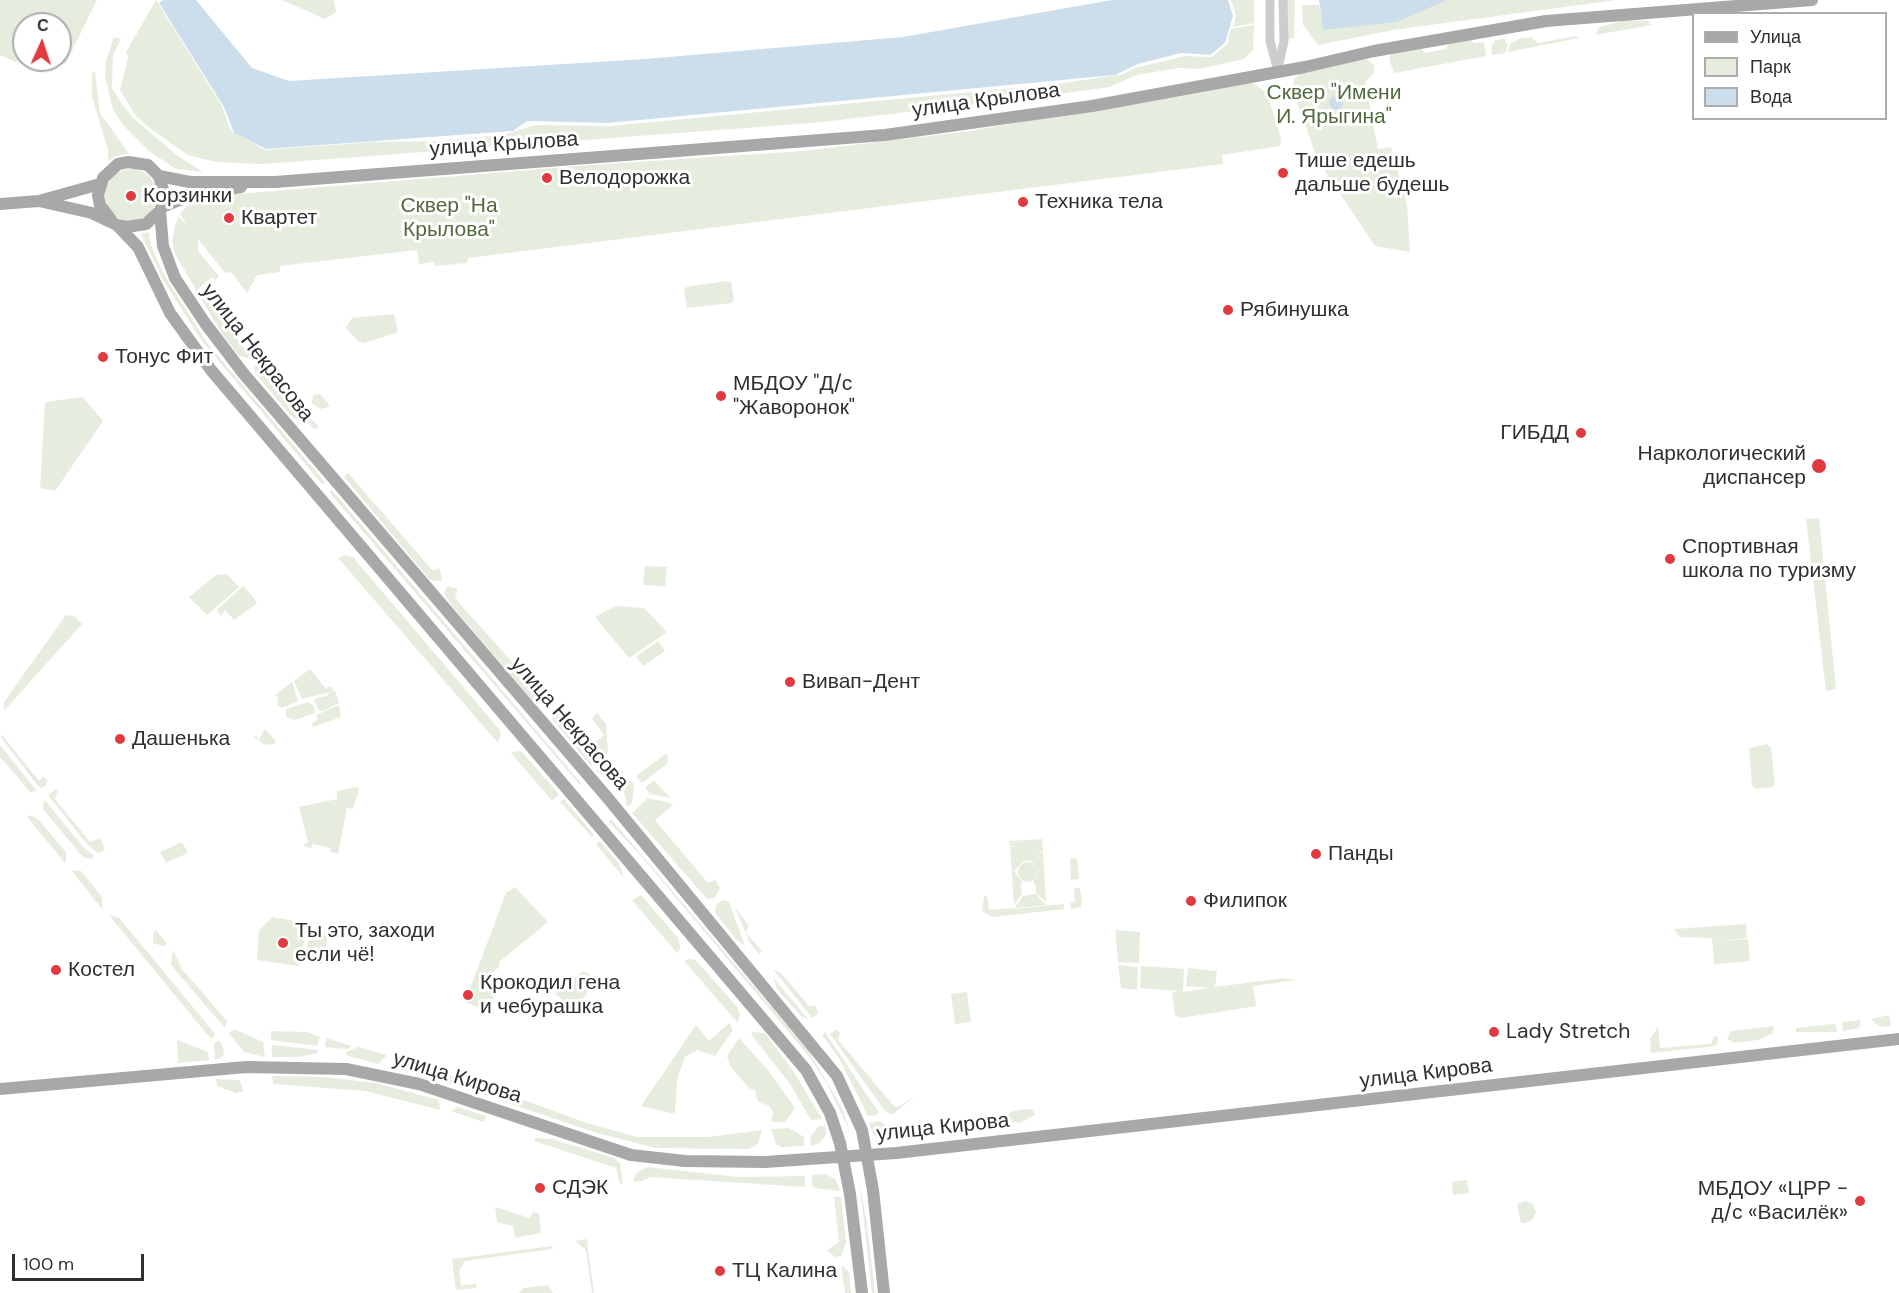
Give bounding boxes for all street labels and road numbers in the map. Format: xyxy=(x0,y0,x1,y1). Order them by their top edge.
street label: улица Крылова xyxy=(910,78,1062,124)
street label: улица Крылова xyxy=(429,127,579,163)
street label: улица Некрасова xyxy=(195,279,319,427)
street label: улица Некрасова xyxy=(504,652,634,796)
street label: улица Кирова xyxy=(390,1046,524,1110)
street label: улица Кирова xyxy=(1358,1053,1494,1095)
street label: улица Кирова xyxy=(875,1109,1011,1147)

